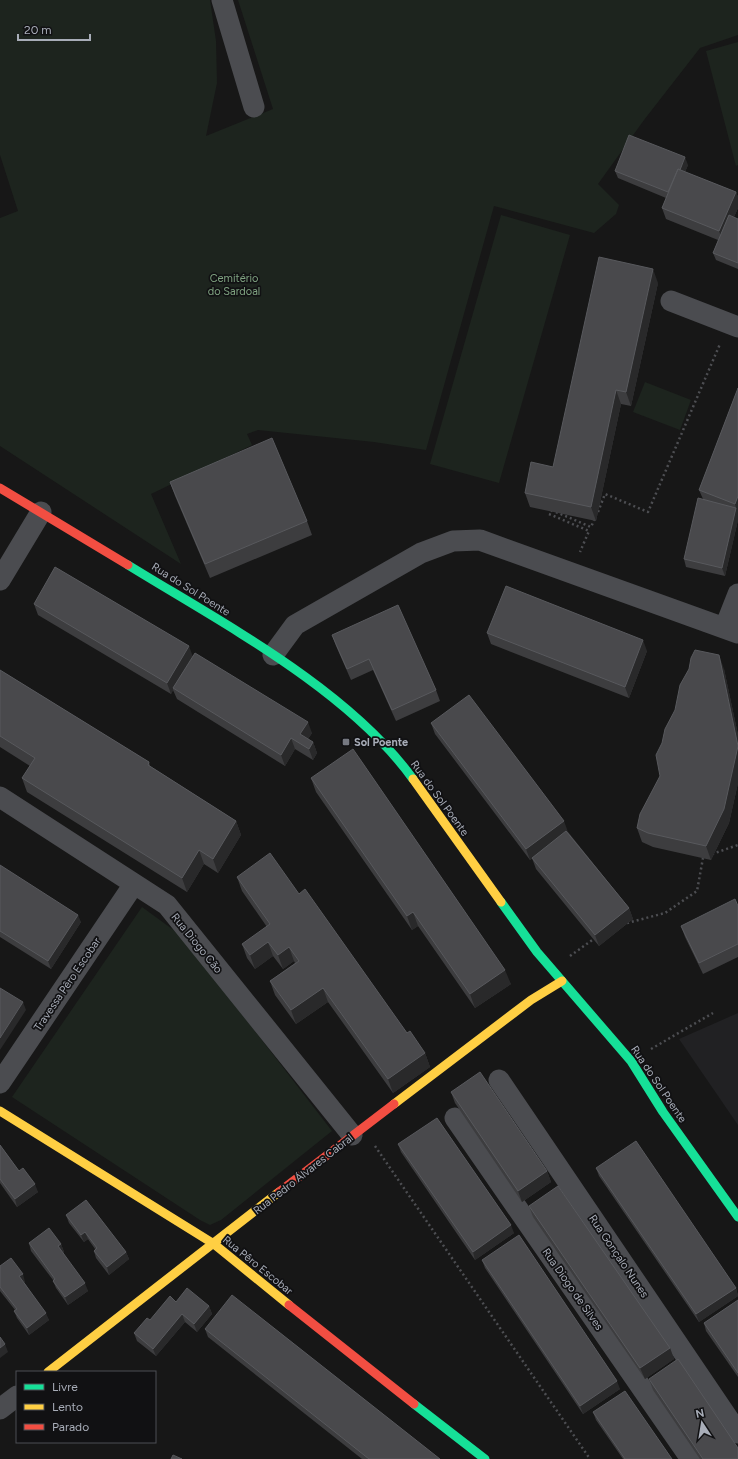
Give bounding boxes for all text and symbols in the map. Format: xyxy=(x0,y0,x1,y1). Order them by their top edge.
scale bar xyxy=(18,16,90,42)
text: 20 m xyxy=(24,23,52,37)
park label: Cemitério do Sardoal xyxy=(208,272,260,298)
street label: Rua do Sol Poente xyxy=(149,560,232,619)
place label: Sol Poente xyxy=(354,736,408,749)
marker: Sol Poente xyxy=(341,737,351,747)
street label: Rua do Sol Poente xyxy=(408,758,471,839)
street label: Rua Diogo Cão xyxy=(168,911,225,976)
street label: Travessa Pêro Escobar xyxy=(31,935,104,1033)
street label: Rua do Sol Poente xyxy=(628,1043,689,1125)
street label: Rua Pedro Álvares Cabral xyxy=(251,1131,356,1217)
street label: Rua Gonçalo Nunes xyxy=(586,1212,651,1300)
street label: Rua Pêro Escobar xyxy=(220,1233,295,1298)
street label: Rua Diogo de Silves xyxy=(539,1246,606,1333)
legend xyxy=(16,1371,156,1443)
text: Livre xyxy=(52,1380,78,1394)
text: Lento xyxy=(52,1400,83,1414)
north arrow xyxy=(682,1403,722,1443)
text: N xyxy=(695,1406,706,1421)
text: Parado xyxy=(52,1420,89,1434)

